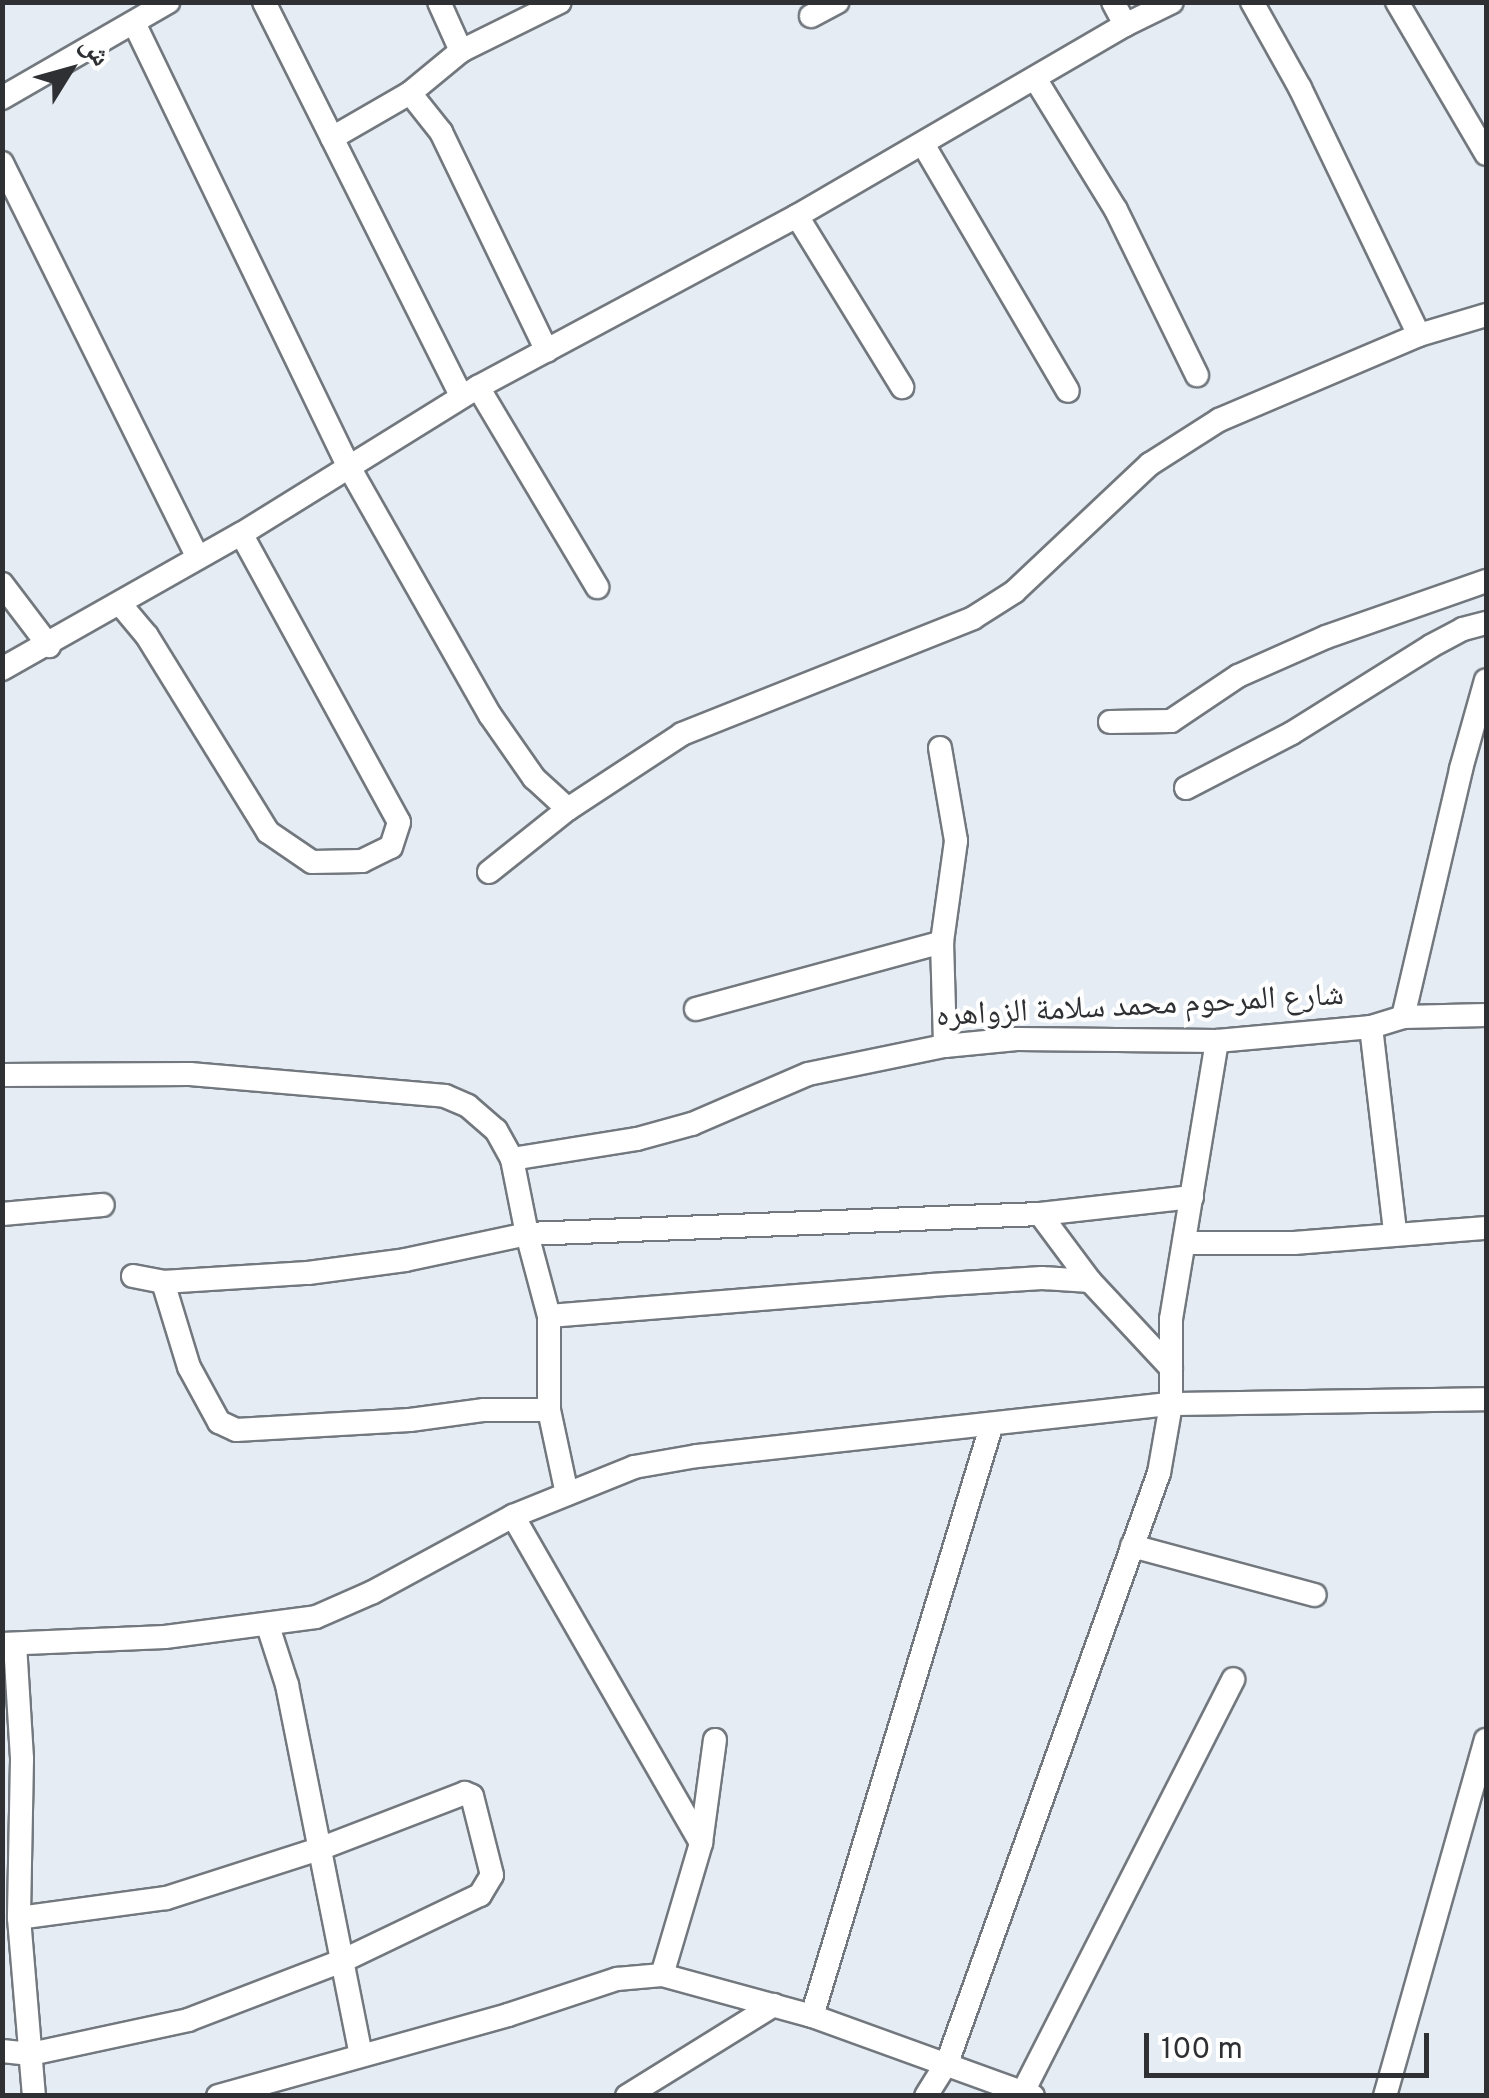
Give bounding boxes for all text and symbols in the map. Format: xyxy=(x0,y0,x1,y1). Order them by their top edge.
north arrow xyxy=(20,20,120,120)
text: ش xyxy=(71,29,117,75)
street label: شارع المرحوم محمد سلامة الزواهره xyxy=(935,977,1345,1037)
scale bar xyxy=(1149,2013,1434,2075)
text: 100 m xyxy=(1161,2032,1243,2069)

